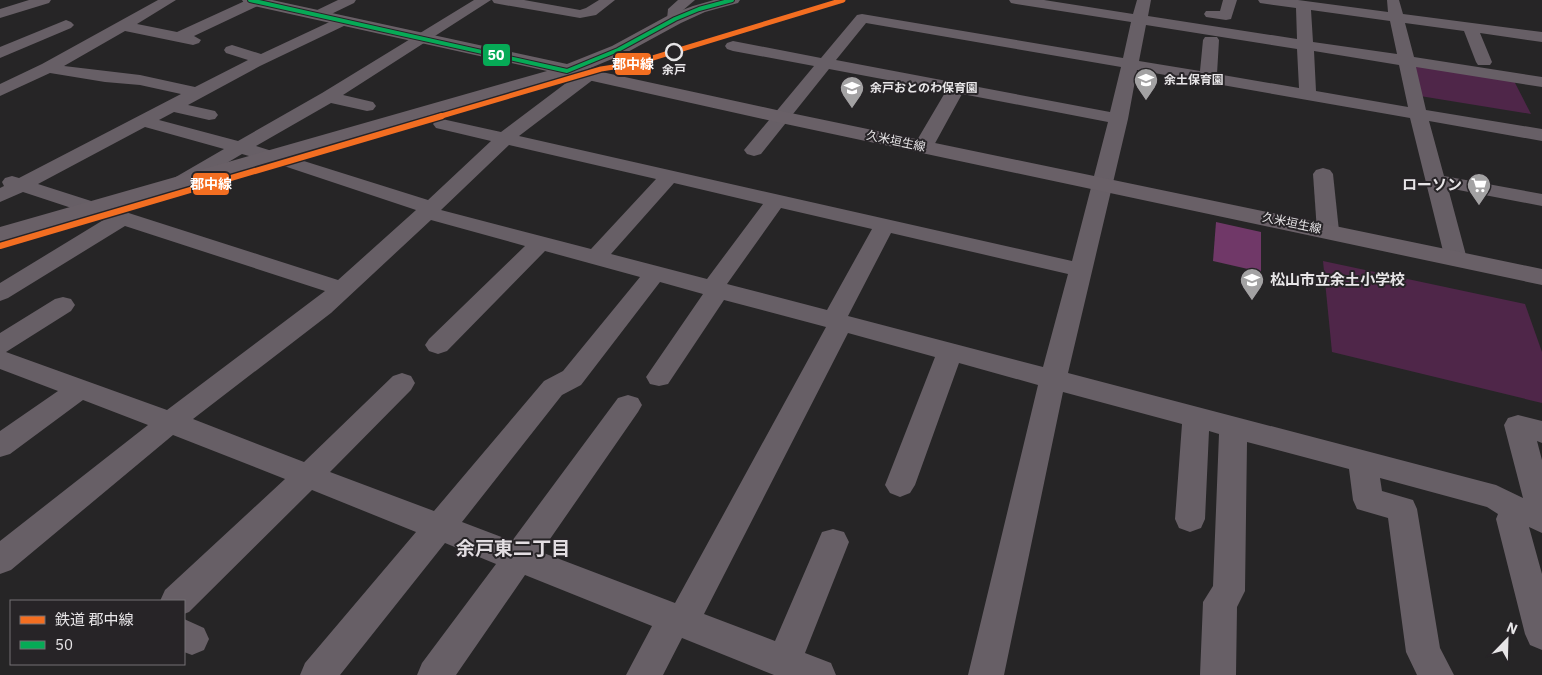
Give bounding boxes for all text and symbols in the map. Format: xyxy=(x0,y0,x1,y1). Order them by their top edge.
line badge: 50 xyxy=(482,43,511,67)
marker: 余戸 xyxy=(665,43,683,61)
text: 50 xyxy=(488,46,504,64)
line badge: 郡中線 xyxy=(614,52,652,76)
text: 郡中線 xyxy=(612,55,654,73)
place label: 余戸 xyxy=(662,62,686,77)
school or university icon: 余土保育園 xyxy=(1133,67,1159,101)
place label: 余土保育園 xyxy=(1164,72,1224,87)
school or university icon: 余戸おとのわ保育園 xyxy=(839,75,865,109)
place label: 余戸おとのわ保育園 xyxy=(870,80,978,95)
street label: 久米垣生線 xyxy=(865,127,927,154)
line badge: 郡中線 xyxy=(192,172,230,196)
supermarket icon: ローソン xyxy=(1466,172,1492,206)
text: 郡中線 xyxy=(190,175,232,193)
place label: ローソン xyxy=(1402,175,1462,194)
street label: 久米垣生線 xyxy=(1261,209,1323,236)
school or university icon: 松山市立余土小学校 xyxy=(1239,267,1265,301)
place label: 松山市立余土小学校 xyxy=(1270,270,1405,289)
district label: 余戸東二丁目 xyxy=(456,536,570,560)
legend xyxy=(10,600,185,665)
text: 鉄道 郡中線 xyxy=(55,610,134,629)
north arrow xyxy=(1482,615,1532,665)
text: N xyxy=(1504,618,1520,638)
text: 50 xyxy=(55,635,73,654)

